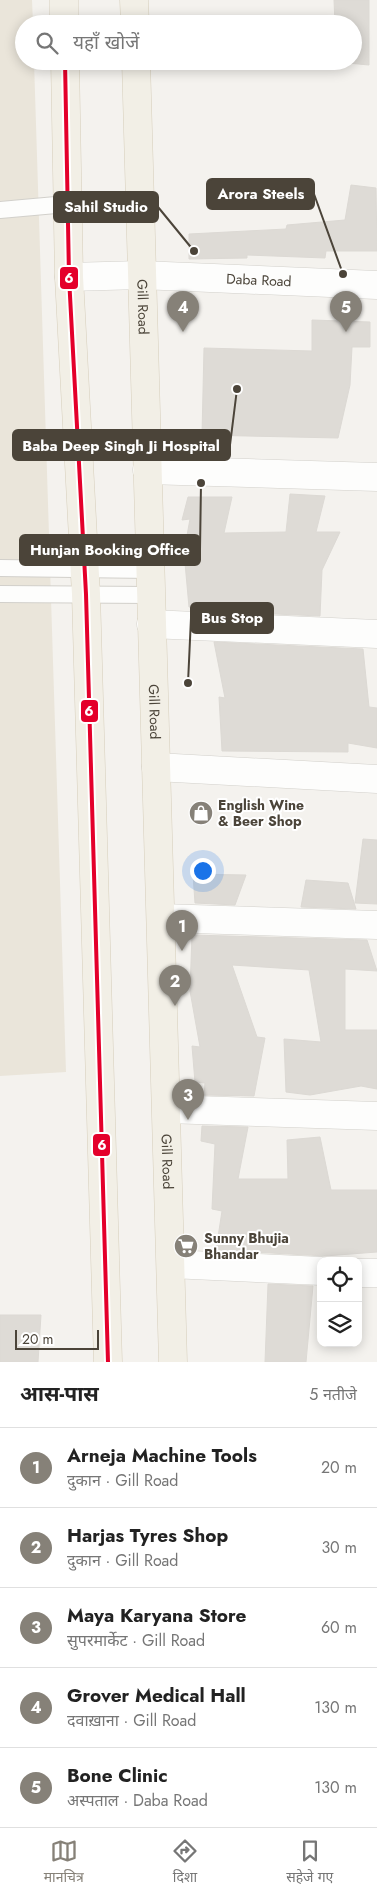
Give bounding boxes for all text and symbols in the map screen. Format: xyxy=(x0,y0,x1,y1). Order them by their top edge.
search box xyxy=(15,15,362,70)
icon: search xyxy=(33,29,61,57)
text: यहाँ खोजें xyxy=(73,29,139,56)
callout: Arora Steels xyxy=(207,179,314,209)
text: Arora Steels xyxy=(217,183,305,205)
callout: Sahil Studio xyxy=(54,192,158,222)
text: Sahil Studio xyxy=(64,196,148,218)
line badge: 6 xyxy=(59,266,79,290)
text: 6 xyxy=(64,268,74,288)
street label: Daba Road xyxy=(226,269,292,291)
street label: Gill Road xyxy=(132,279,154,335)
pin: 4 xyxy=(167,291,199,332)
pin: 5 xyxy=(330,291,362,332)
callout: Baba Deep Singh Ji Hospital xyxy=(13,430,230,460)
text: Baba Deep Singh Ji Hospital xyxy=(22,435,220,457)
callout: Hunjan Booking Office xyxy=(20,535,200,565)
text: Hunjan Booking Office xyxy=(30,539,190,561)
callout: Bus Stop xyxy=(191,603,273,633)
text: Bus Stop xyxy=(201,607,263,629)
street label: Gill Road xyxy=(144,684,165,740)
line badge: 6 xyxy=(80,699,99,723)
text: 6 xyxy=(84,701,94,721)
place label: English Wine & Beer Shop xyxy=(218,795,304,831)
shop icon: English Wine & Beer Shop xyxy=(188,800,214,826)
your location xyxy=(190,858,216,884)
pin: 1 xyxy=(166,910,198,951)
pin: 2 xyxy=(159,965,191,1006)
pin: 3 xyxy=(172,1079,204,1120)
line badge: 6 xyxy=(92,1133,111,1157)
street label: Gill Road xyxy=(157,1134,178,1190)
text: 6 xyxy=(97,1135,107,1155)
place label: Sunny Bhujia Bhandar xyxy=(204,1228,289,1264)
supermarket icon: Sunny Bhujia Bhandar xyxy=(173,1233,199,1259)
map controls xyxy=(317,1257,362,1347)
button: locate xyxy=(317,1257,362,1302)
button: layers xyxy=(317,1302,362,1347)
scale bar xyxy=(15,1327,99,1350)
text: 20 m xyxy=(22,1329,54,1349)
text: आस-पास xyxy=(20,1379,99,1409)
text: 5 नतीजे xyxy=(309,1383,357,1406)
text: Arneja Machine Tools xyxy=(67,1442,257,1469)
text: 1 xyxy=(32,1456,40,1479)
text: 20 m xyxy=(321,1456,357,1479)
text: दुकान · Gill Road xyxy=(67,1469,178,1492)
text: Harjas Tyres Shop xyxy=(67,1522,228,1549)
text: 2 xyxy=(31,1536,41,1559)
text: 30 m xyxy=(321,1536,357,1559)
text: दुकान · Gill Road xyxy=(67,1549,178,1572)
text: Maya Karyana Store xyxy=(67,1602,246,1629)
text: 3 xyxy=(31,1616,41,1639)
text: 60 m xyxy=(321,1616,357,1639)
text: सुपरमार्केट · Gill Road xyxy=(67,1629,205,1652)
text: Grover Medical Hall xyxy=(67,1682,246,1709)
text: 4 xyxy=(30,1696,42,1719)
text: 130 m xyxy=(314,1696,357,1719)
text: दवाख़ाना · Gill Road xyxy=(67,1709,196,1732)
text: Bone Clinic xyxy=(67,1762,168,1789)
text: 5 xyxy=(31,1776,41,1799)
text: 130 m xyxy=(314,1776,357,1799)
text: अस्पताल · Daba Road xyxy=(67,1789,208,1812)
tab: मानचित्र xyxy=(44,1837,84,1888)
tab: दिशा xyxy=(171,1837,199,1888)
tab: सहेजे गए xyxy=(286,1837,333,1888)

